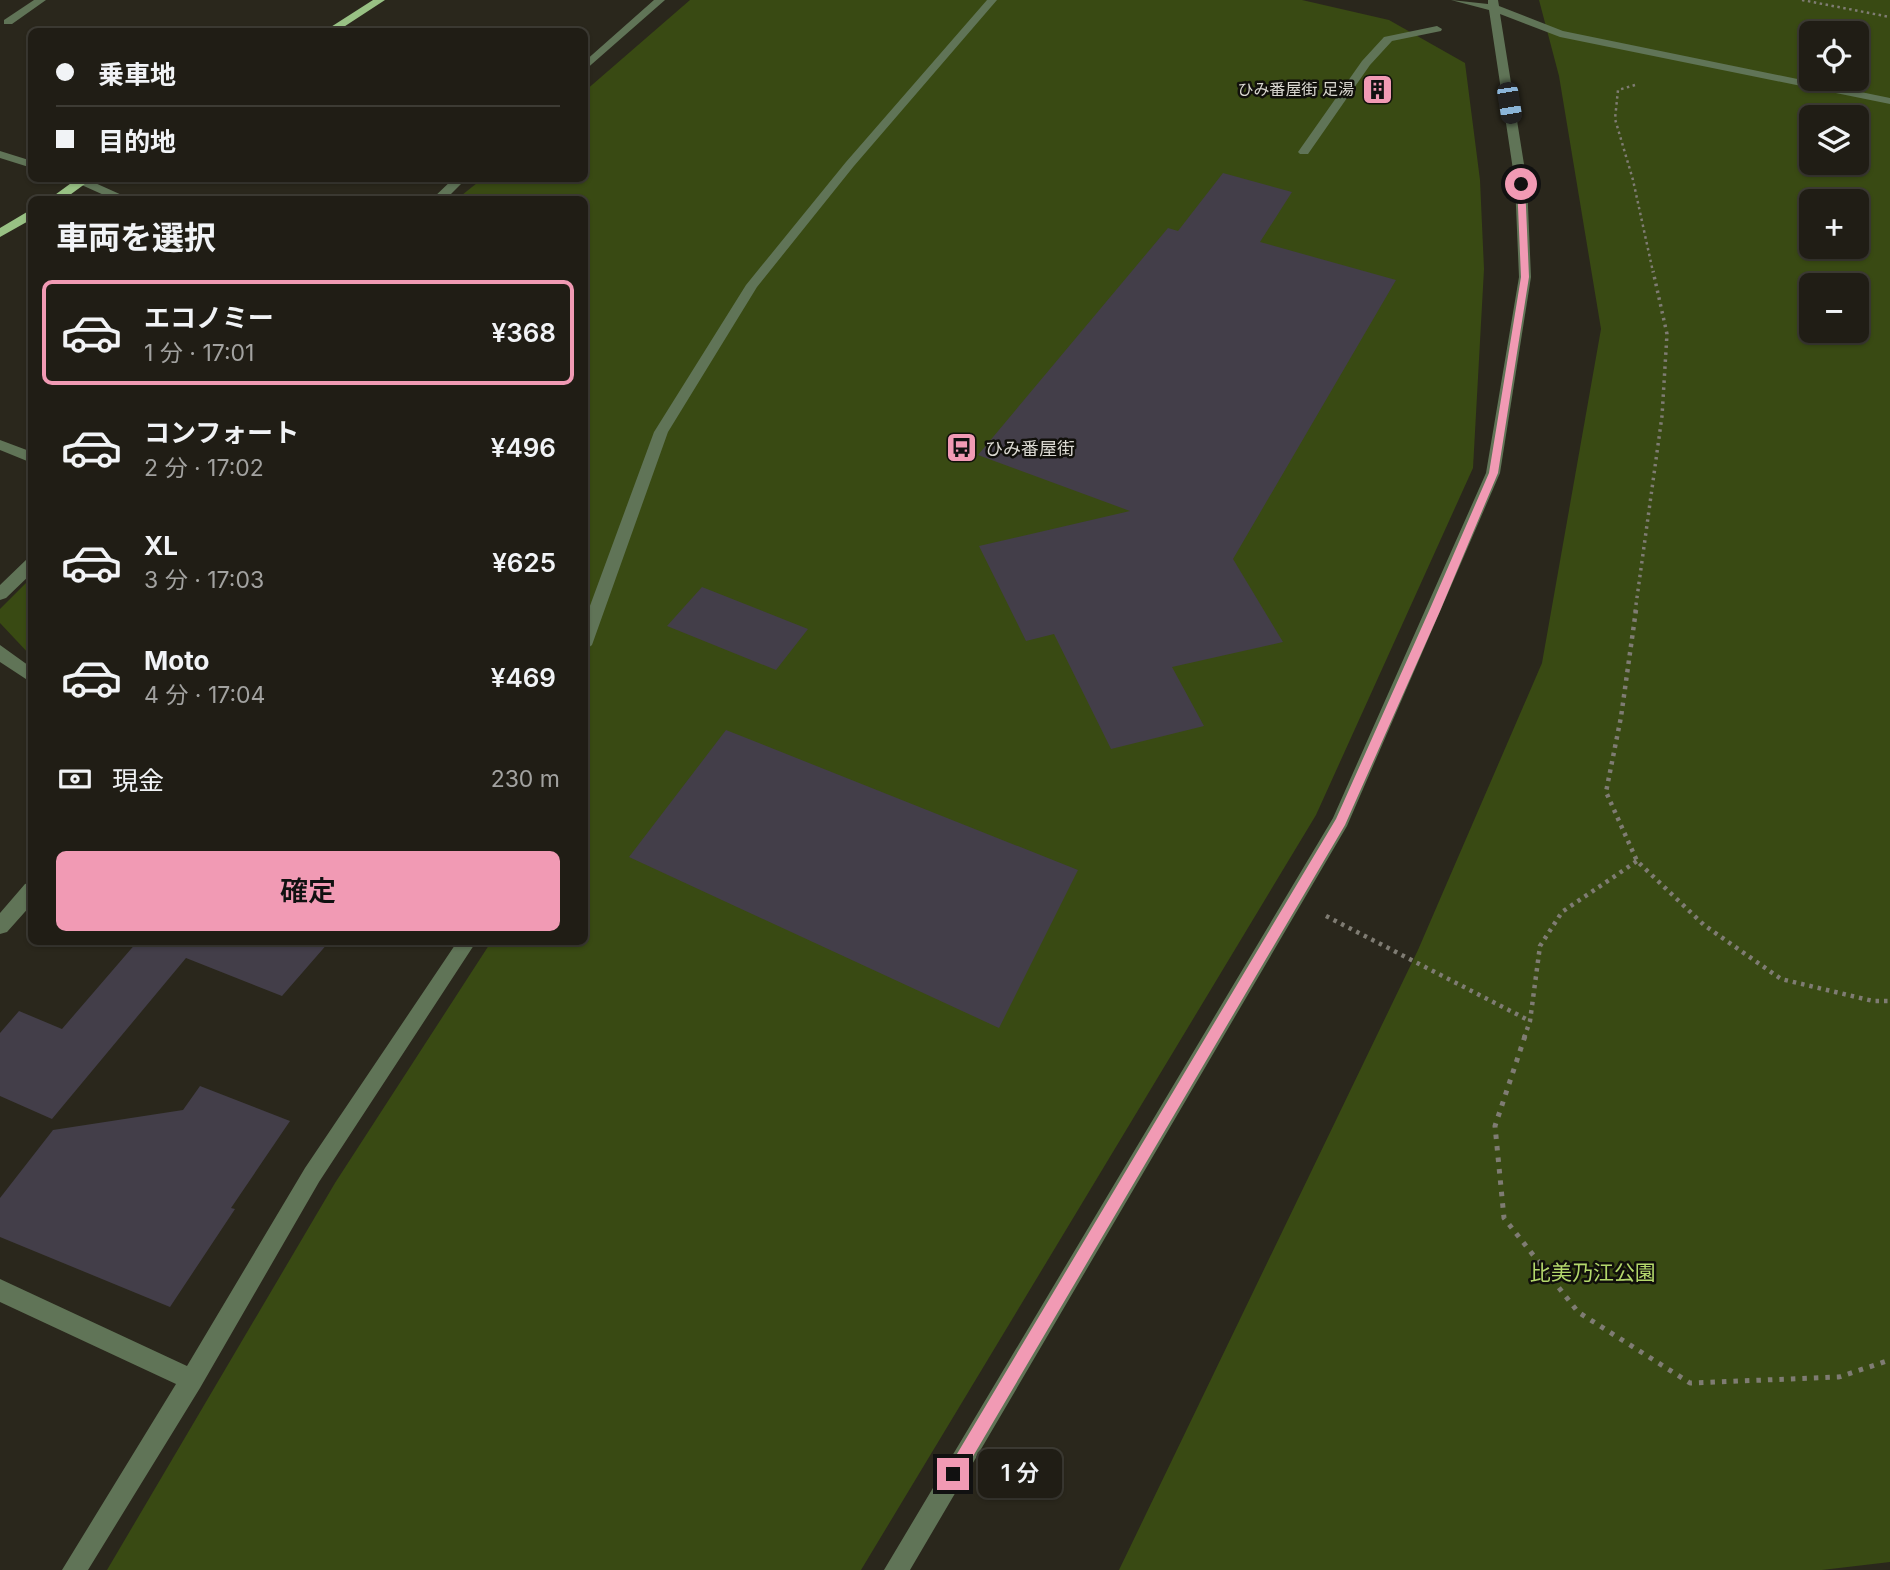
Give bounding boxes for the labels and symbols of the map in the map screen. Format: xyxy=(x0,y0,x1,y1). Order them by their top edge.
building icon: ひみ番屋街 足湯 xyxy=(1360,72,1394,106)
place label: ひみ番屋街 足湯 xyxy=(1237,79,1354,99)
car xyxy=(1496,81,1523,125)
route start xyxy=(1505,168,1537,200)
bus stop icon: ひみ番屋街 xyxy=(945,431,979,465)
place label: ひみ番屋街 xyxy=(985,438,1075,459)
park label: 比美乃江公園 xyxy=(1530,1260,1656,1285)
callout: 1 分 xyxy=(978,1450,1062,1498)
route end xyxy=(937,1458,969,1490)

